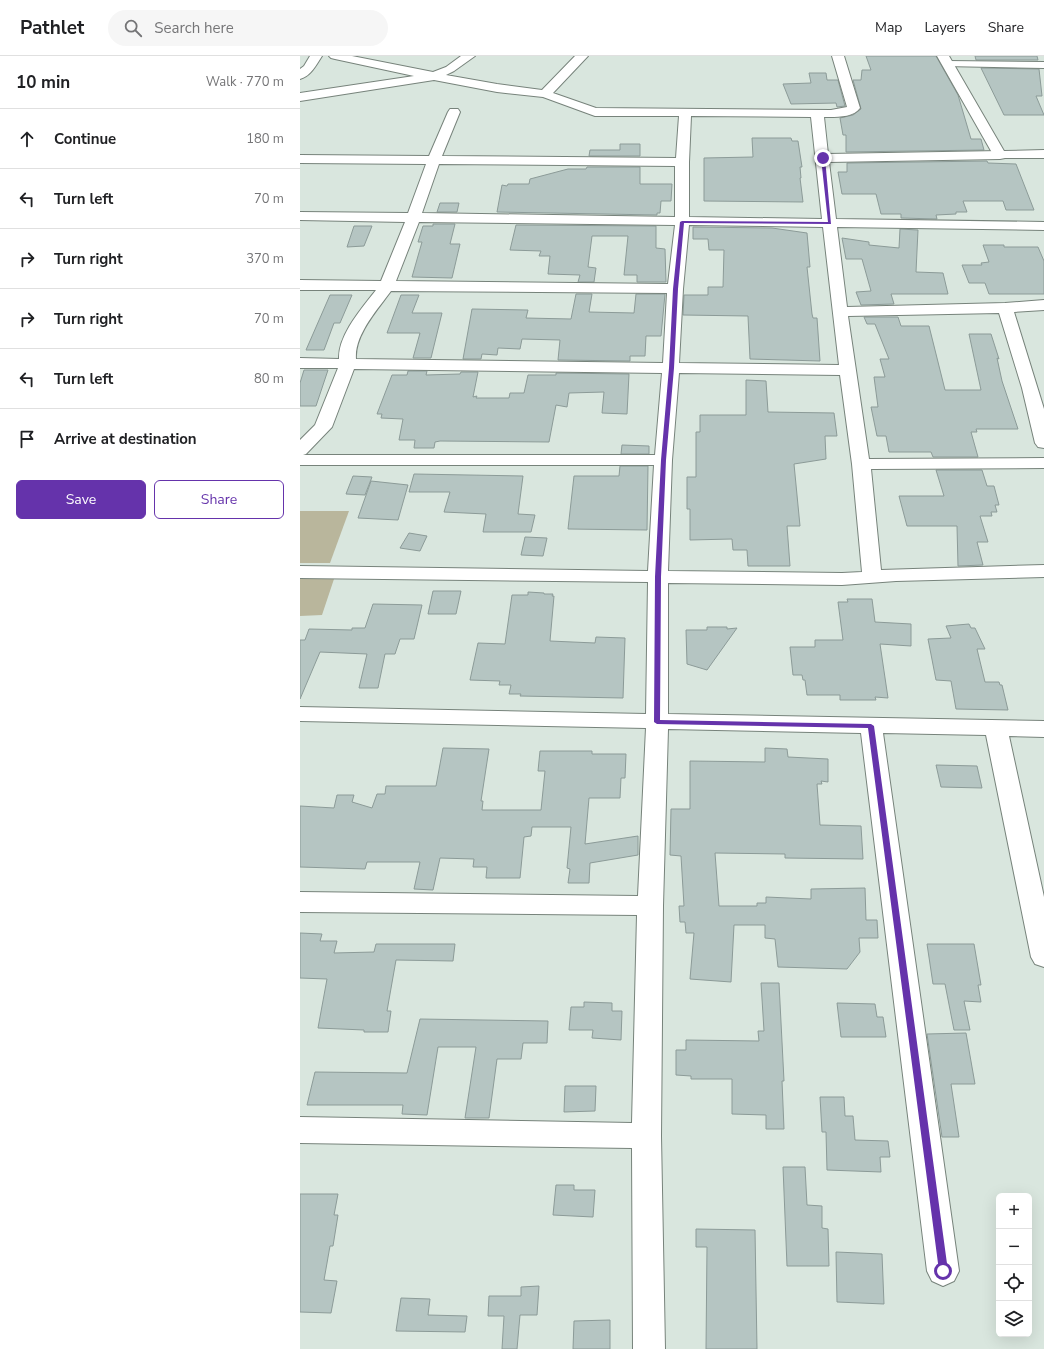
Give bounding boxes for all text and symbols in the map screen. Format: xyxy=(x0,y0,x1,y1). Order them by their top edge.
search box xyxy=(108,10,388,46)
text: Pathlet xyxy=(20,15,84,41)
icon: search xyxy=(122,17,144,39)
text: Search here xyxy=(154,18,234,38)
text: Map xyxy=(875,18,902,37)
text: Layers xyxy=(924,18,966,37)
text: Share xyxy=(988,18,1024,37)
text: 10 min xyxy=(16,71,70,94)
text: Walk · 770 m xyxy=(206,73,284,91)
icon: ahead xyxy=(16,128,38,150)
text: Continue xyxy=(54,129,116,149)
text: 180 m xyxy=(246,130,284,148)
route end xyxy=(814,149,832,167)
icon: left xyxy=(16,188,38,210)
text: Turn left xyxy=(54,189,113,209)
text: 70 m xyxy=(254,190,284,208)
icon: right xyxy=(16,248,38,270)
text: Turn right xyxy=(54,249,123,269)
text: 370 m xyxy=(246,250,284,268)
icon: right xyxy=(16,308,38,330)
text: Turn right xyxy=(54,309,123,329)
text: 70 m xyxy=(254,310,284,328)
icon: left xyxy=(16,368,38,390)
text: Turn left xyxy=(54,369,113,389)
text: 80 m xyxy=(254,370,284,388)
icon: arrive xyxy=(16,428,38,450)
text: Arrive at destination xyxy=(54,429,197,449)
button: Save xyxy=(16,480,146,519)
button: Share xyxy=(154,480,284,519)
map controls xyxy=(996,1193,1032,1337)
button: + xyxy=(996,1193,1032,1229)
button: − xyxy=(996,1229,1032,1265)
route start xyxy=(934,1262,952,1280)
button: locate xyxy=(996,1265,1032,1301)
button: layers xyxy=(996,1301,1032,1337)

